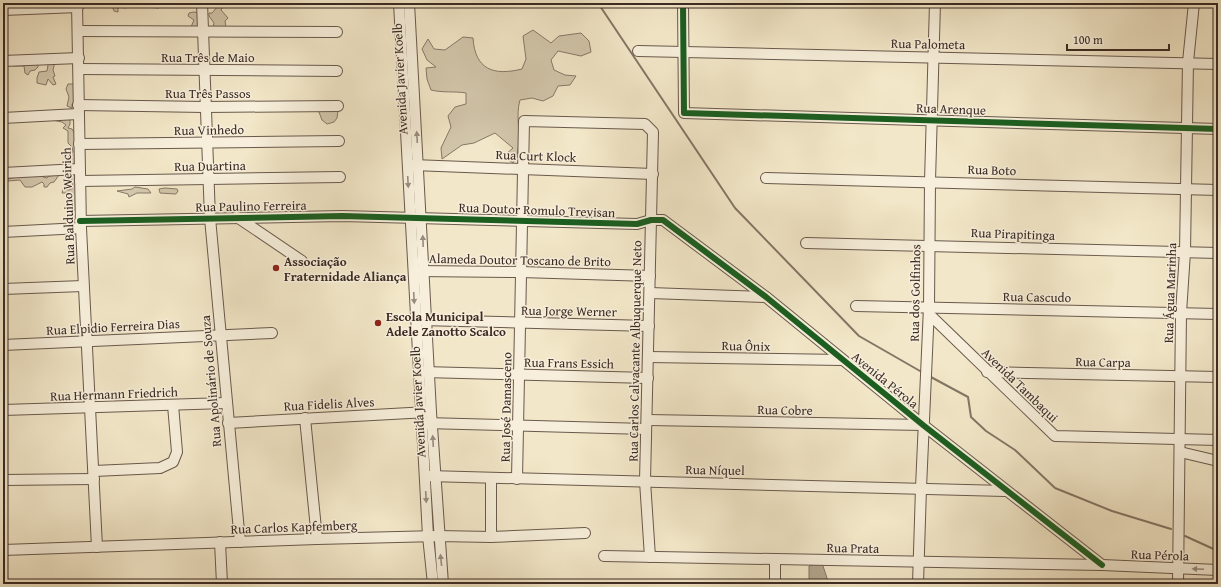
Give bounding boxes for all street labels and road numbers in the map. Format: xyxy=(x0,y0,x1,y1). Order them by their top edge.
street label: Avenida Javier Koelb xyxy=(388,22,412,135)
street label: Rua Palometa xyxy=(891,34,966,54)
street label: Rua Três de Maio xyxy=(161,48,255,67)
street label: Rua Três Passos xyxy=(165,84,251,103)
street label: Rua Arenque xyxy=(916,98,986,120)
street label: Rua Vinhedo xyxy=(174,120,245,140)
street label: Rua Curt Klock xyxy=(495,145,577,167)
street label: Rua Balduino Weirich xyxy=(56,146,80,265)
street label: Rua Duartina xyxy=(174,156,247,176)
street label: Rua Boto xyxy=(967,160,1017,180)
street label: Rua Paulino Ferreira xyxy=(195,196,308,216)
street label: Rua Doutor Romulo Trevisan xyxy=(458,198,616,222)
street label: Rua Pirapitinga xyxy=(971,223,1056,245)
street label: Rua Carlos Calvacante Albuquerque Neto xyxy=(624,240,646,462)
street label: Rua Água Marinha xyxy=(1159,242,1181,344)
street label: Rua dos Golfinhos xyxy=(905,244,925,342)
street label: Alameda Doutor Toscano de Brito xyxy=(429,249,612,271)
street label: Rua Cascudo xyxy=(1003,287,1072,307)
street label: Rua Jorge Werner xyxy=(521,301,618,321)
street label: Rua Elpidio Ferreira Dias xyxy=(46,314,180,340)
street label: Rua Apolinário de Souza xyxy=(196,314,226,448)
street label: Rua Ônix xyxy=(721,336,771,356)
street label: Avenida Tambaqui xyxy=(977,343,1063,427)
street label: Avenida Javier Koelb xyxy=(406,345,430,458)
street label: Avenida Pérola xyxy=(848,347,923,413)
street label: Rua José Damasceno xyxy=(496,351,516,462)
street label: Rua Carpa xyxy=(1075,352,1132,372)
street label: Rua Frans Essich xyxy=(524,353,615,373)
street label: Rua Hermann Friedrich xyxy=(50,382,179,406)
street label: Rua Fidelis Alves xyxy=(283,392,375,416)
street label: Rua Cobre xyxy=(757,400,813,420)
street label: Rua Níquel xyxy=(685,460,745,480)
street label: Rua Carlos Kapfemberg xyxy=(230,515,358,539)
street label: Rua Prata xyxy=(827,538,880,558)
street label: Rua Pérola xyxy=(1131,544,1190,566)

